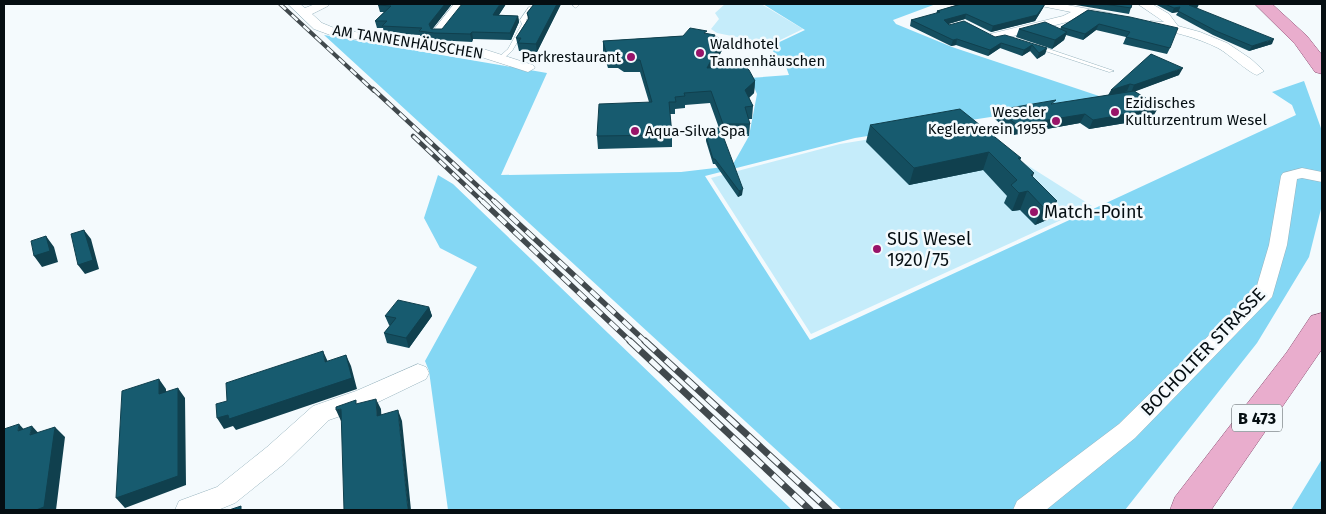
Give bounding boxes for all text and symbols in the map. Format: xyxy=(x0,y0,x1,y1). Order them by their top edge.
street label: AM TANNENHÄUSCHEN xyxy=(331,21,485,63)
place label: Waldhotel Tannenhäuschen xyxy=(710,35,825,70)
marker: Waldhotel Tannenhäuschen xyxy=(694,47,706,59)
place label: Parkrestaurant xyxy=(521,48,622,66)
marker: Parkrestaurant xyxy=(625,51,637,63)
place label: Ezidisches Kulturzentrum Wesel xyxy=(1125,94,1267,129)
place label: Weseler Keglerverein 1955 xyxy=(928,103,1046,138)
marker: Ezidisches Kulturzentrum Wesel xyxy=(1109,106,1121,118)
marker: Weseler Keglerverein 1955 xyxy=(1050,115,1062,127)
place label: Aqua-Silva Spa xyxy=(645,122,746,140)
marker: Aqua-Silva Spa xyxy=(629,125,641,137)
place label: Match-Point xyxy=(1044,201,1143,223)
marker: Match-Point xyxy=(1028,206,1040,218)
place label: SUS Wesel 1920/75 xyxy=(887,228,971,271)
marker: SUS Wesel 1920/75 xyxy=(871,243,883,255)
street label: BOCHOLTER STRASSE xyxy=(1136,284,1270,420)
road number: B 473 xyxy=(1232,404,1282,432)

